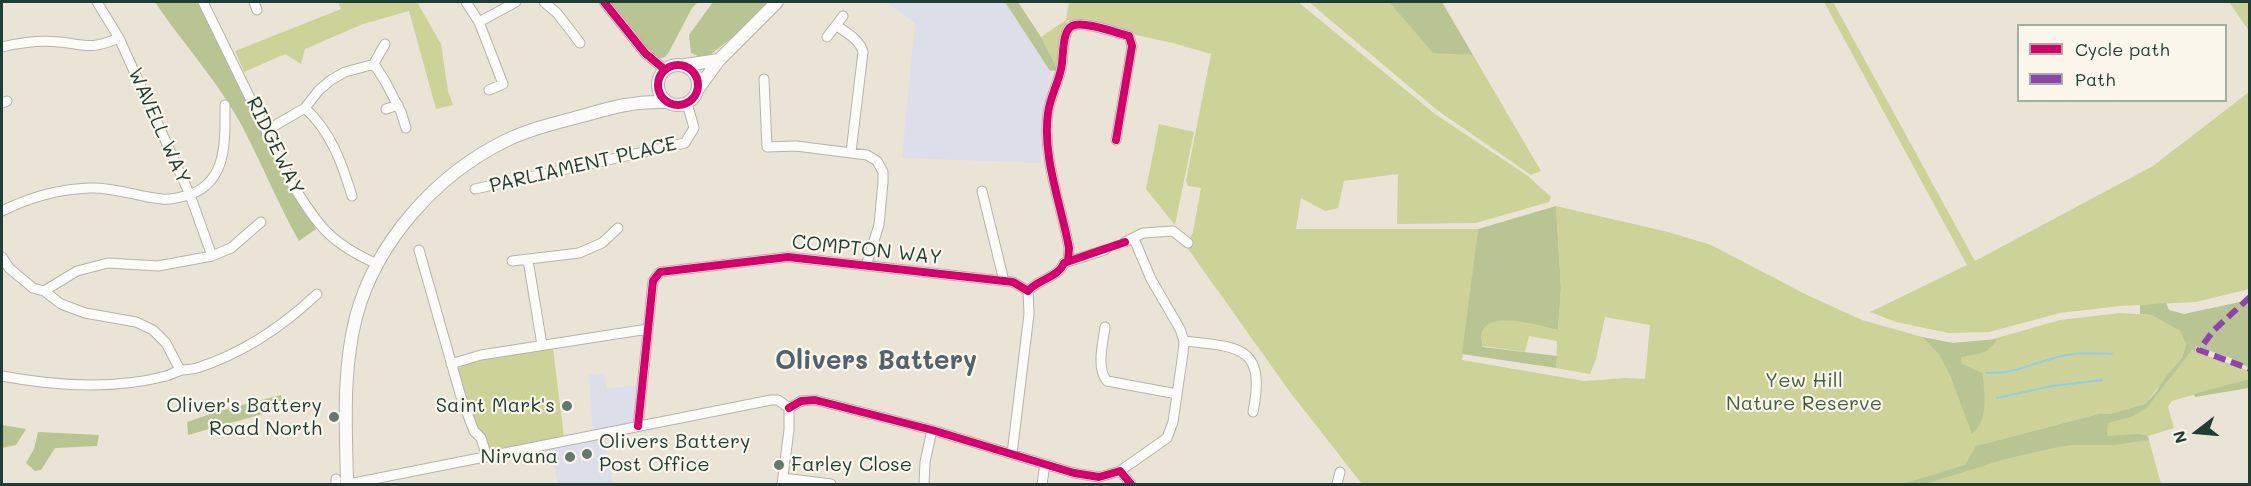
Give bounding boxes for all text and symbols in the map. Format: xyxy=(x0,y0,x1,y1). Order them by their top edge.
legend xyxy=(2017,24,2227,102)
text: Cycle path xyxy=(2075,37,2170,61)
street label: WAVELL WAY xyxy=(123,64,195,188)
text: Path xyxy=(2075,67,2115,91)
street label: RIDGEWAY xyxy=(241,93,309,199)
street label: PARLIAMENT PLACE xyxy=(487,132,679,198)
street label: COMPTON WAY xyxy=(791,230,943,270)
district label: Olivers Battery xyxy=(775,345,977,377)
park label: Yew Hill Nature Reserve xyxy=(1726,369,1882,416)
place label: Oliver's Battery Road North xyxy=(166,394,322,441)
place label: Saint Mark's xyxy=(436,394,555,418)
marker: Saint Mark's xyxy=(560,399,574,413)
north arrow xyxy=(2167,402,2227,462)
marker: Oliver's Battery Road North xyxy=(327,410,341,424)
text: N xyxy=(2167,428,2191,446)
place label: Olivers Battery Post Office xyxy=(599,430,750,477)
place label: Nirvana xyxy=(481,445,558,469)
marker: Olivers Battery Post Office xyxy=(580,447,594,461)
marker: Nirvana xyxy=(563,450,577,464)
place label: Farley Close xyxy=(791,453,912,477)
marker: Farley Close xyxy=(772,458,786,472)

